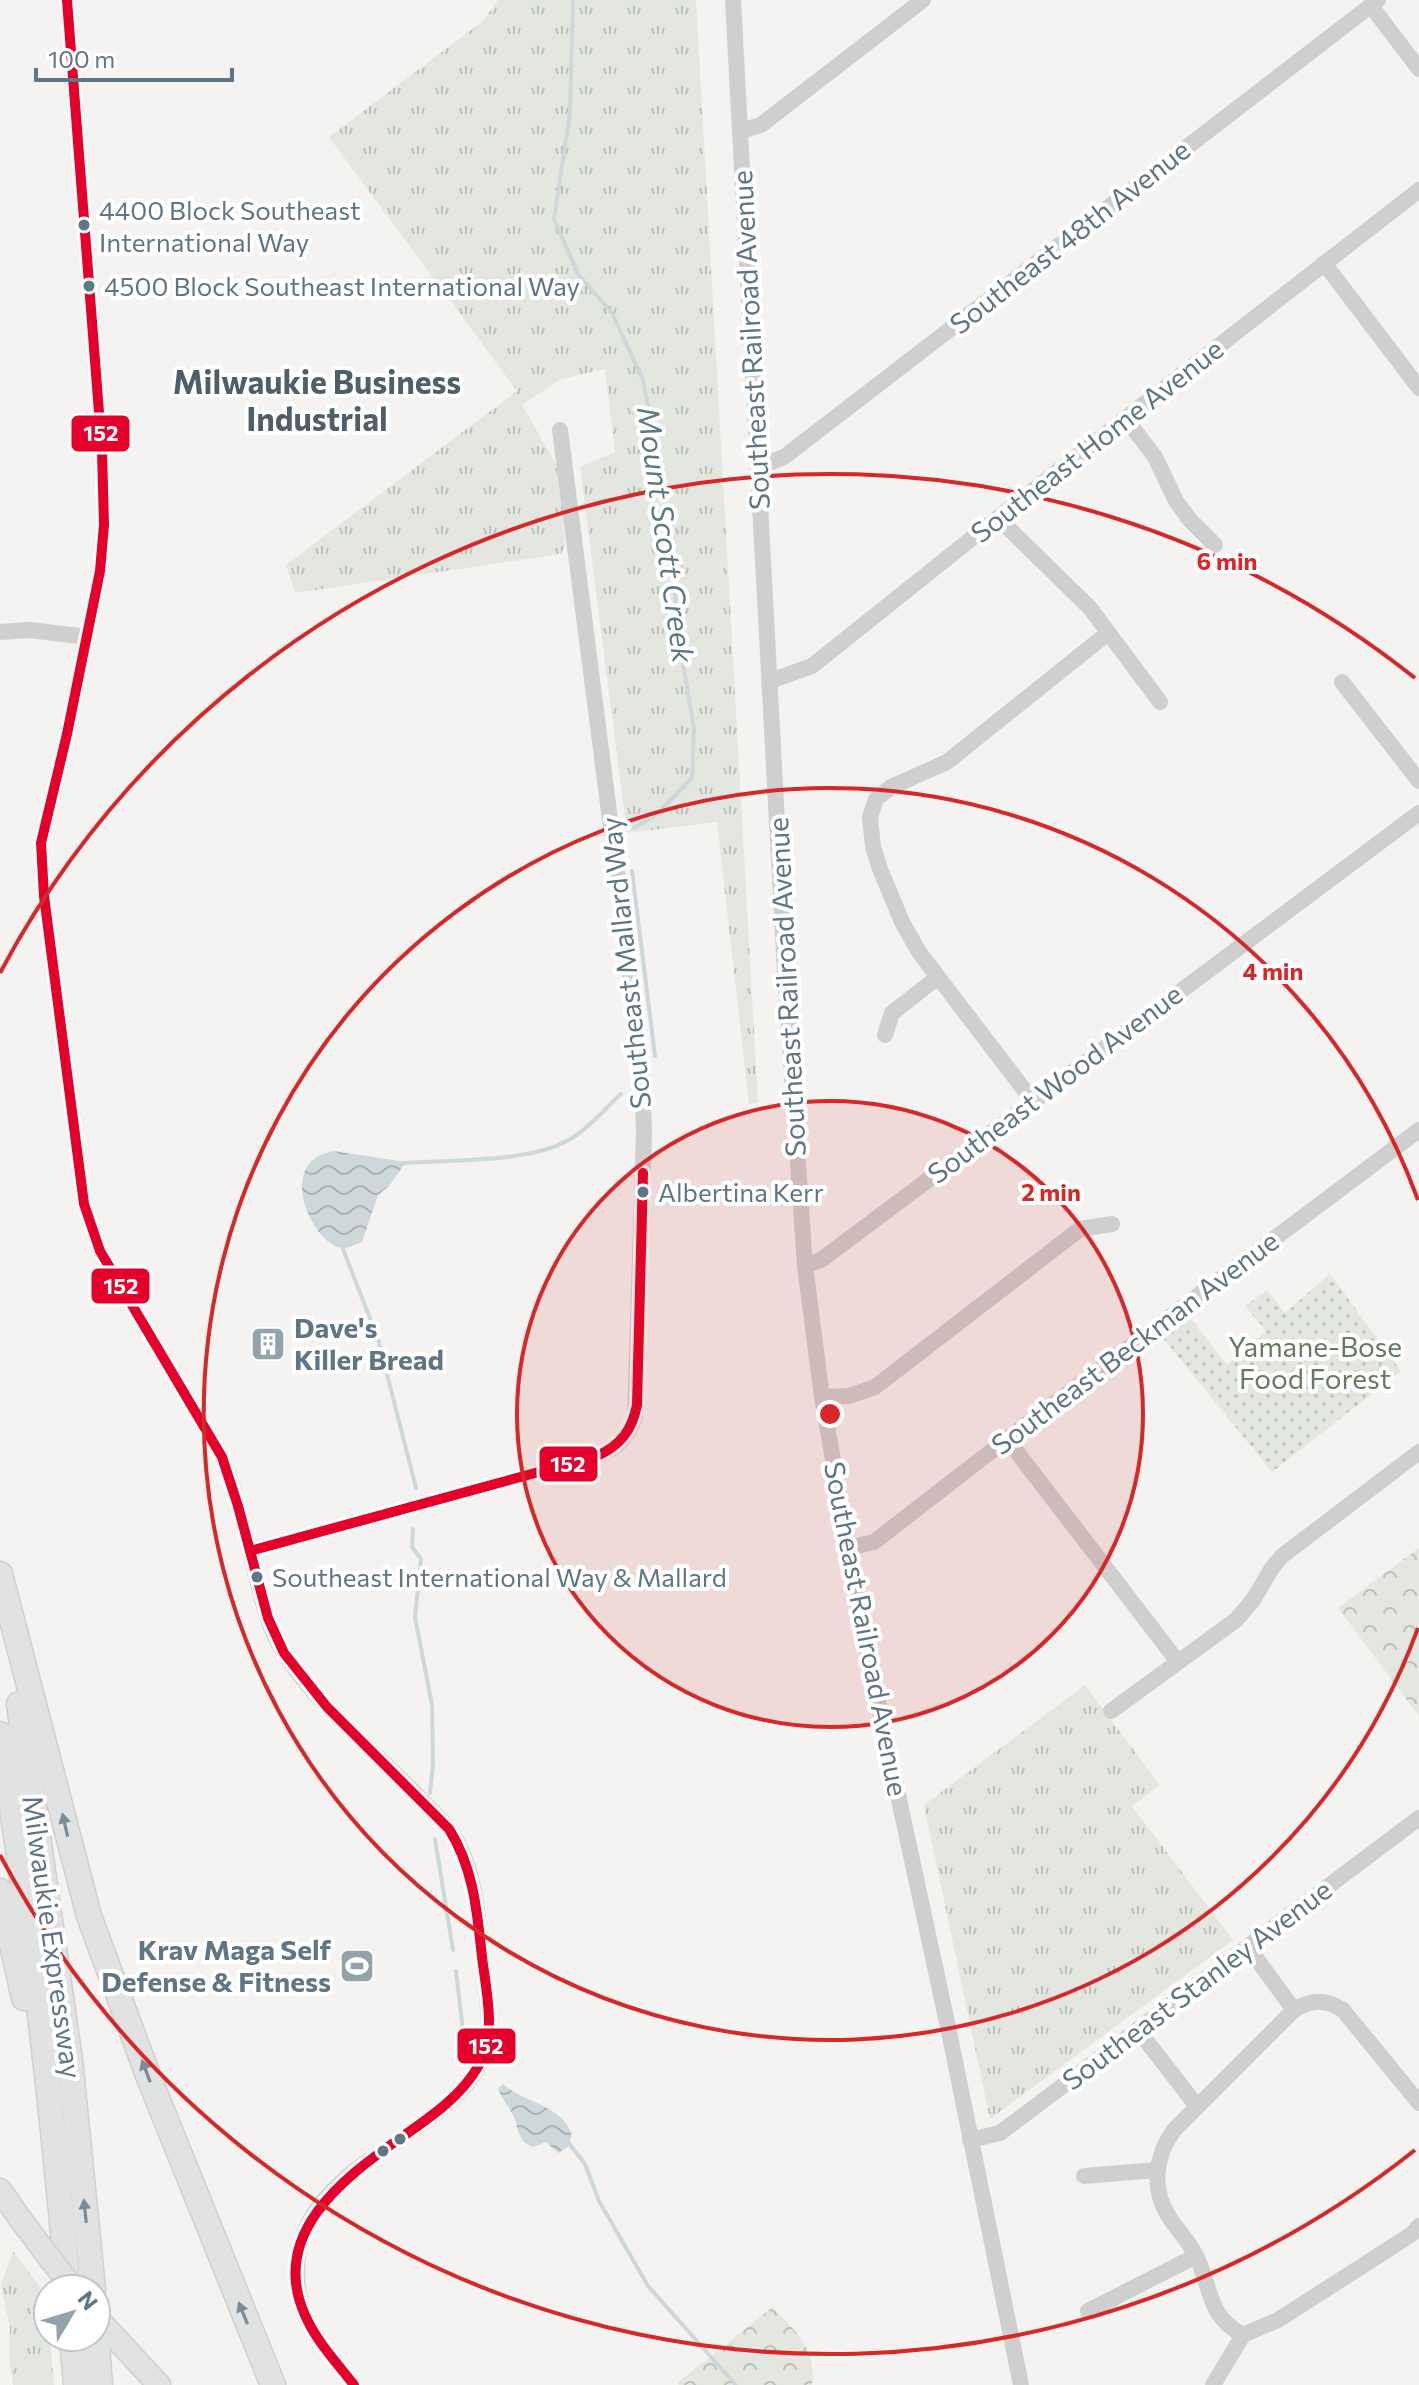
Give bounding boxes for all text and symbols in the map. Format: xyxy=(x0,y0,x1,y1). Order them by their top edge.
scale bar xyxy=(36,32,232,82)
text: 100 m xyxy=(48,44,115,73)
street label: Southeast 48th Avenue xyxy=(943,132,1196,341)
street label: Southeast Railroad Avenue xyxy=(724,169,776,511)
place label: 4400 Block Southeast International Way xyxy=(99,194,361,257)
marker: 4400 Block Southeast International Way xyxy=(76,217,92,233)
place label: 4500 Block Southeast International Way xyxy=(104,270,580,301)
marker: 4500 Block Southeast International Way xyxy=(81,278,97,294)
street label: Southeast Home Avenue xyxy=(963,331,1229,549)
district label: Milwaukie Business Industrial xyxy=(173,361,461,438)
water label: Mount Scott Creek xyxy=(631,404,704,666)
line badge: 152 xyxy=(70,414,131,453)
text: 152 xyxy=(83,419,119,446)
text: 6 min xyxy=(1197,546,1257,575)
street label: Southeast Mallard Way xyxy=(593,815,657,1111)
street label: Southeast Railroad Avenue xyxy=(760,816,812,1158)
text: 4 min xyxy=(1243,956,1303,985)
street label: Southeast Wood Avenue xyxy=(920,976,1188,1190)
place label: Albertina Kerr xyxy=(658,1176,824,1207)
text: 2 min xyxy=(1021,1177,1081,1206)
marker: Albertina Kerr xyxy=(635,1184,651,1200)
street label: Southeast Beckman Avenue xyxy=(984,1223,1285,1461)
line badge: 152 xyxy=(90,1267,151,1305)
text: 152 xyxy=(103,1272,139,1299)
place label: Dave's Killer Bread xyxy=(294,1310,444,1376)
building icon: Dave's Killer Bread xyxy=(249,1325,287,1363)
park label: Yamane-Bose Food Forest xyxy=(1228,1329,1402,1395)
centre of rings xyxy=(816,1400,844,1428)
line badge: 152 xyxy=(538,1445,599,1483)
text: 152 xyxy=(550,1450,586,1477)
street label: Southeast Railroad Avenue xyxy=(818,1459,916,1799)
place label: Southeast International Way & Mallard xyxy=(272,1561,727,1592)
marker: Southeast International Way & Mallard xyxy=(249,1569,265,1585)
street label: Milwaukie Expressway xyxy=(16,1793,90,2081)
one-way arrow xyxy=(58,1812,70,1837)
street label: Southeast Stanley Avenue xyxy=(1055,1872,1338,2097)
place label: Krav Maga Self Defense & Fitness xyxy=(101,1932,332,1998)
sports icon: Krav Maga Self Defense & Fitness xyxy=(338,1947,376,1985)
line badge: 152 xyxy=(456,2027,517,2065)
text: 152 xyxy=(468,2032,504,2059)
one-way arrow xyxy=(139,2059,152,2083)
unlabelled marker xyxy=(392,2131,408,2147)
unlabelled marker xyxy=(375,2143,391,2159)
one-way arrow xyxy=(79,2198,92,2223)
north arrow xyxy=(32,2273,112,2353)
text: N xyxy=(72,2286,104,2315)
one-way arrow xyxy=(237,2301,250,2325)

